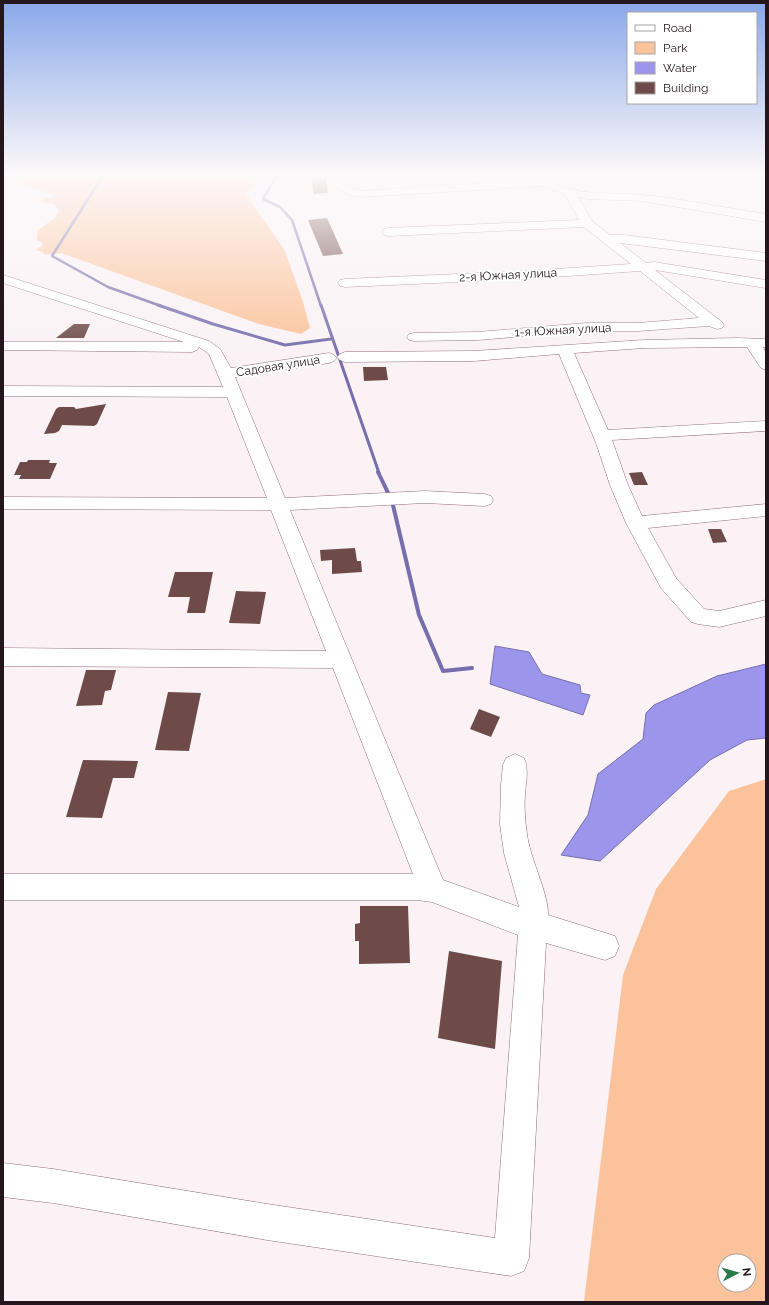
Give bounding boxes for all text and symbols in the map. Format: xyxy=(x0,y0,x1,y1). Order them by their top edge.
legend xyxy=(627,12,757,104)
text: Road xyxy=(663,21,692,35)
text: Park xyxy=(663,41,688,55)
text: Water xyxy=(663,61,697,75)
text: Building xyxy=(663,81,709,95)
street label: 2-я Южная улица xyxy=(459,265,557,285)
street label: 1-я Южная улица xyxy=(514,320,612,340)
street label: Садовая улица xyxy=(235,352,321,380)
north arrow xyxy=(717,1253,757,1293)
text: N xyxy=(740,1267,753,1277)

